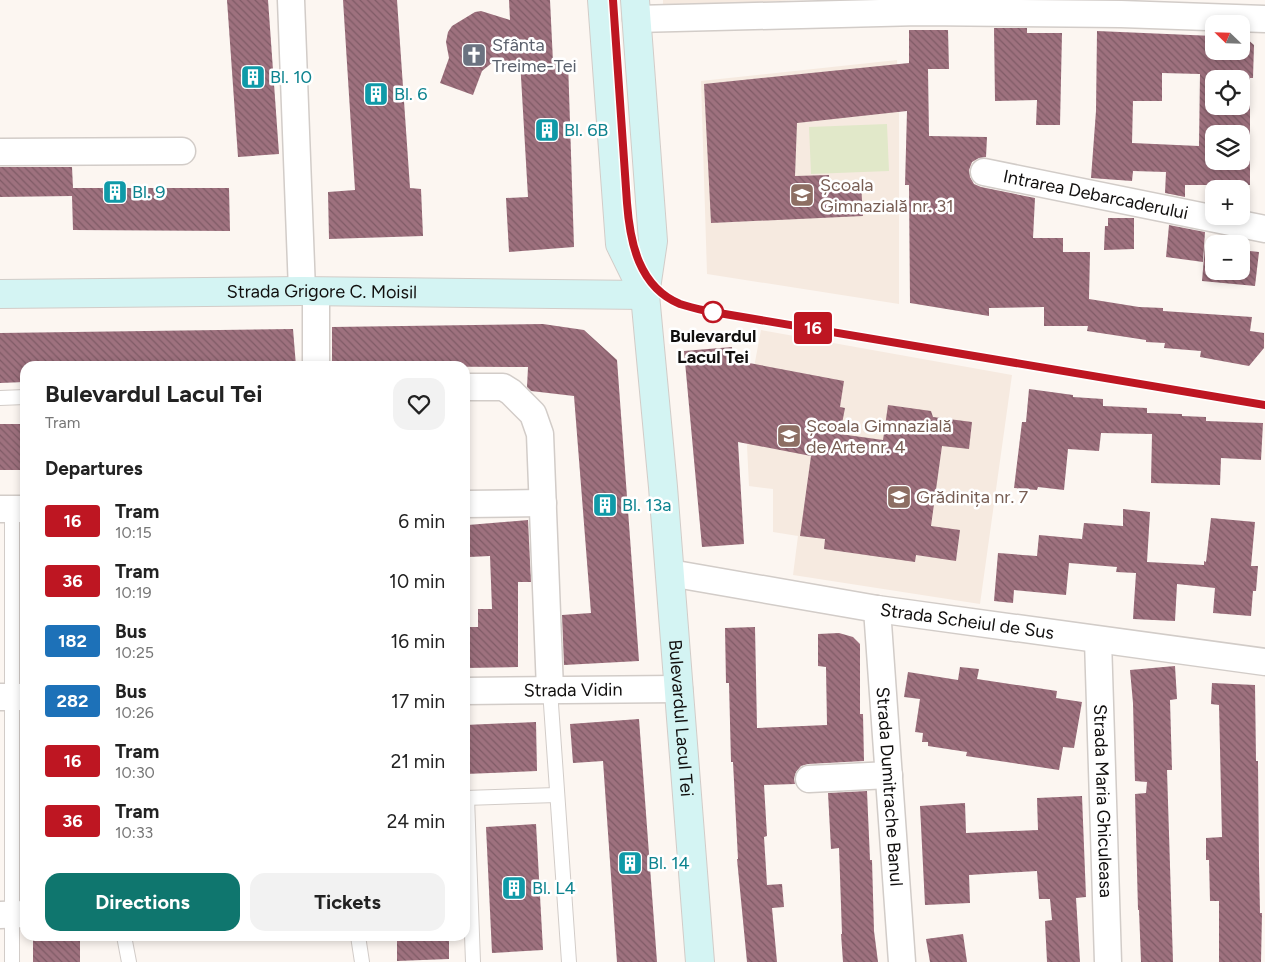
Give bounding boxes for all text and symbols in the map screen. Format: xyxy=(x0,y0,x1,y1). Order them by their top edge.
north arrow xyxy=(1205,15,1250,60)
map controls xyxy=(1205,15,1250,280)
place label: Sfânta Treime-Tei xyxy=(492,34,577,77)
church icon: Sfânta Treime-Tei xyxy=(461,42,487,68)
building icon: Bl. 10 xyxy=(240,64,266,90)
place label: Bl. 10 xyxy=(270,66,312,88)
button: locate xyxy=(1205,70,1250,115)
building icon: Bl. 6 xyxy=(363,81,389,107)
place label: Bl. 6 xyxy=(394,83,427,105)
building icon: Bl. 6B xyxy=(534,117,560,143)
place label: Bl. 6B xyxy=(564,119,608,141)
button: layers xyxy=(1205,125,1250,170)
street label: Intrarea Debarcaderului xyxy=(1001,165,1190,224)
place label: Școala Gimnazială nr. 31 xyxy=(820,174,954,217)
building icon: Bl. 9 xyxy=(102,179,128,205)
button: + xyxy=(1205,180,1250,225)
place label: Bl. 9 xyxy=(132,181,165,203)
school or university icon: Școala Gimnazială nr. 31 xyxy=(789,182,815,208)
button: − xyxy=(1205,235,1250,280)
street label: Strada Grigore C. Moisil xyxy=(227,280,417,303)
marker: Bulevardul Lacul Tei xyxy=(702,301,724,323)
line badge: 16 xyxy=(790,312,836,344)
text: 16 xyxy=(804,317,822,339)
place label: Bulevardul Lacul Tei xyxy=(670,325,756,368)
button: heart xyxy=(393,378,445,430)
text: Bulevardul Lacul Tei xyxy=(45,379,262,408)
text: Tram xyxy=(45,413,80,432)
place label: Școala Gimnazială de Arte nr. 4 xyxy=(806,415,952,458)
school or university icon: Școala Gimnazială de Arte nr. 4 xyxy=(776,423,802,449)
text: Departures xyxy=(45,457,143,480)
school or university icon: Grădinița nr. 7 xyxy=(886,484,912,510)
place label: Grădinița nr. 7 xyxy=(916,486,1029,508)
building icon: Bl. 13a xyxy=(592,492,618,518)
place label: Bl. 13a xyxy=(622,494,672,516)
text: Tram xyxy=(115,500,159,523)
text: 16 xyxy=(63,510,82,532)
text: 6 min xyxy=(398,510,445,533)
text: 10:15 xyxy=(115,523,152,542)
text: Tram xyxy=(115,560,159,583)
text: 36 xyxy=(62,570,83,592)
text: 10 min xyxy=(389,570,445,593)
text: 10:19 xyxy=(115,583,152,602)
street label: Strada Scheiul de Sus xyxy=(879,599,1055,644)
text: Bus xyxy=(115,620,146,643)
text: 182 xyxy=(58,630,87,652)
text: 16 min xyxy=(391,630,445,653)
street label: Bulevardul Lacul Tei xyxy=(664,639,698,798)
text: 10:25 xyxy=(115,643,154,662)
street label: Strada Vidin xyxy=(523,679,623,701)
text: Bus xyxy=(115,680,146,703)
street label: Strada Dumitrache Banul xyxy=(872,686,908,887)
text: 282 xyxy=(57,690,88,712)
text: 17 min xyxy=(391,690,445,713)
text: 10:26 xyxy=(115,703,154,722)
street label: Strada Maria Ghiculeasa xyxy=(1089,704,1117,898)
text: Tram xyxy=(115,740,159,763)
text: 16 xyxy=(63,750,82,772)
text: 21 min xyxy=(391,750,445,773)
text: 10:30 xyxy=(115,763,155,782)
text: Tram xyxy=(115,800,159,823)
text: 36 xyxy=(62,810,83,832)
text: 24 min xyxy=(387,810,445,833)
text: 10:33 xyxy=(115,823,153,842)
building icon: Bl. 14 xyxy=(617,850,643,876)
place label: Bl. 14 xyxy=(648,852,690,874)
button: Directions xyxy=(45,873,240,931)
button: Tickets xyxy=(250,873,445,931)
building icon: Bl. L4 xyxy=(501,875,527,901)
place label: Bl. L4 xyxy=(532,877,576,899)

